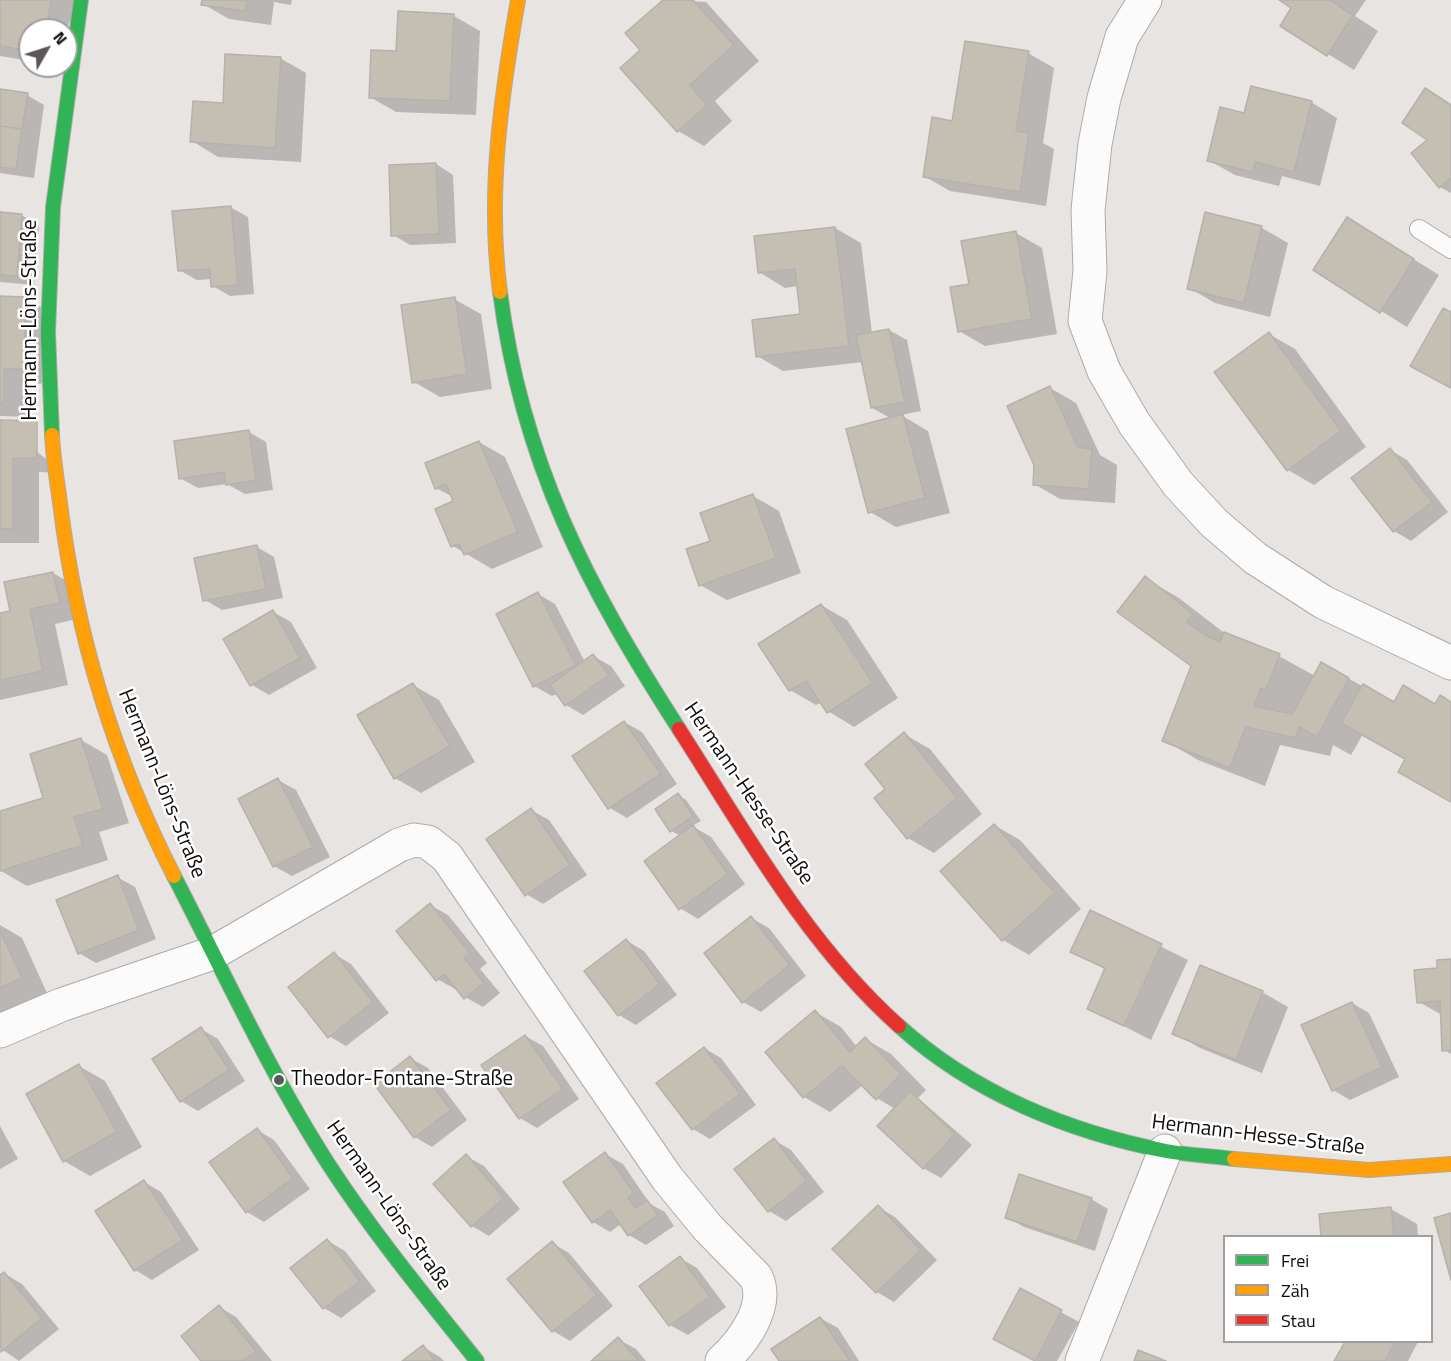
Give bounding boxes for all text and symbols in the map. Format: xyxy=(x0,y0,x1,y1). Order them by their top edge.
north arrow xyxy=(18,18,78,78)
text: N xyxy=(48,26,73,50)
street label: Hermann-Löns-Straße xyxy=(18,219,44,421)
street label: Hermann-Löns-Straße xyxy=(112,686,210,882)
street label: Hermann-Hesse-Straße xyxy=(678,698,818,890)
place label: Theodor-Fontane-Straße xyxy=(291,1067,513,1093)
marker: Theodor-Fontane-Straße xyxy=(272,1073,286,1087)
street label: Hermann-Hesse-Straße xyxy=(1150,1110,1366,1162)
street label: Hermann-Löns-Straße xyxy=(320,1116,456,1296)
legend xyxy=(1223,1235,1433,1343)
text: Frei xyxy=(1281,1247,1309,1274)
text: Zäh xyxy=(1281,1277,1309,1304)
text: Stau xyxy=(1281,1307,1316,1334)

